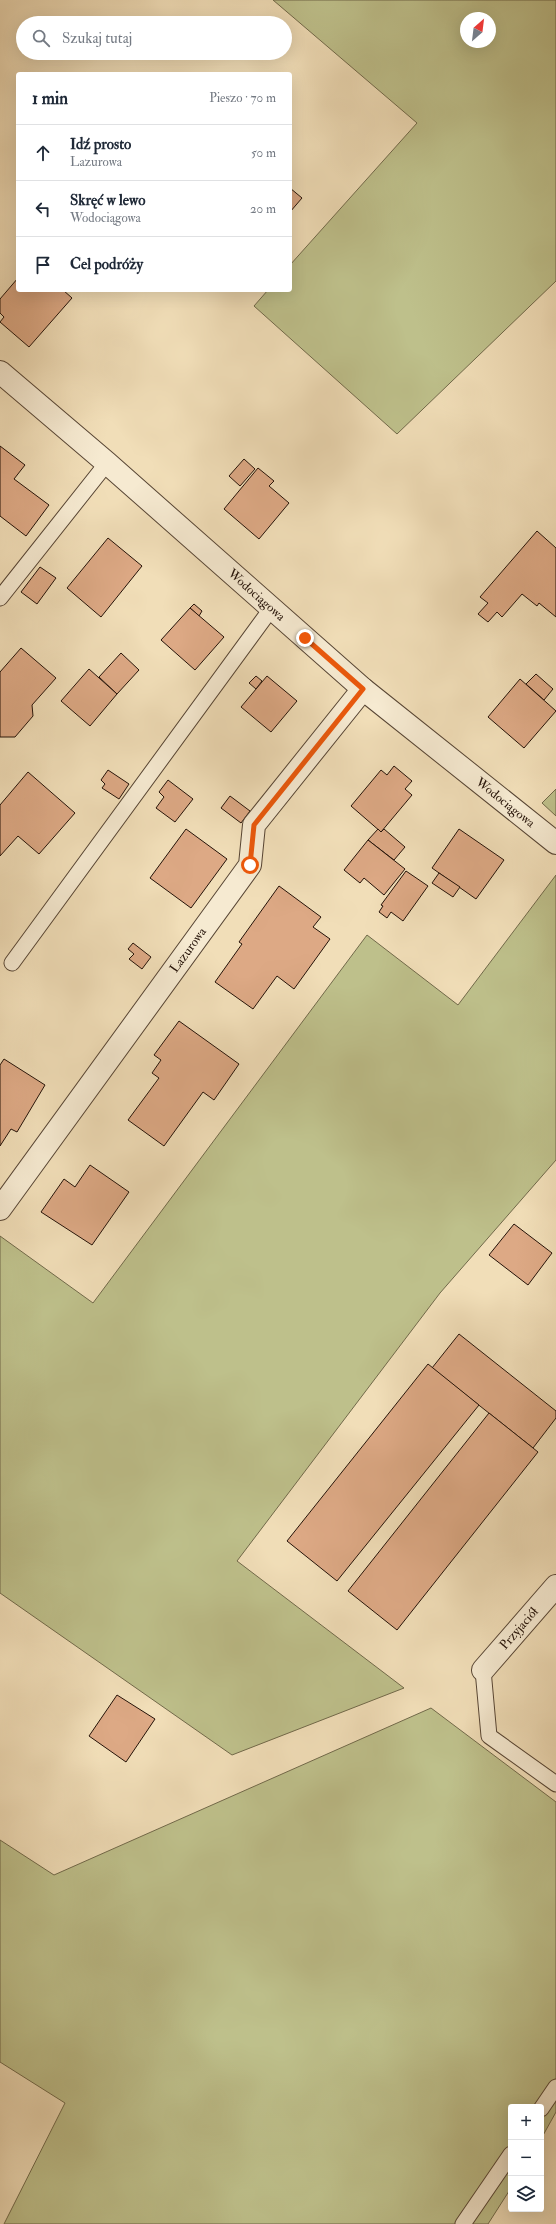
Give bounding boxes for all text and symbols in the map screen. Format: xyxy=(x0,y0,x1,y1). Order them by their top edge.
north arrow xyxy=(460,12,496,48)
search box xyxy=(16,16,292,60)
icon: search xyxy=(30,27,52,49)
text: Szukaj tutaj xyxy=(62,29,132,48)
text: 1 min xyxy=(32,88,68,109)
text: Pieszo · 70 m xyxy=(209,90,276,106)
text: Idź prosto xyxy=(70,135,131,154)
icon: ahead xyxy=(32,142,54,164)
text: 50 m xyxy=(251,145,276,161)
text: Lazurowa xyxy=(70,154,122,170)
text: Skręć w lewo xyxy=(70,191,145,210)
icon: left xyxy=(32,198,54,220)
text: 20 m xyxy=(250,201,276,217)
text: Wodociągowa xyxy=(70,210,141,226)
icon: arrive xyxy=(32,254,54,276)
text: Cel podróży xyxy=(70,255,143,274)
street label: Wodociągowa xyxy=(224,565,289,625)
route end xyxy=(296,629,314,647)
street label: Wodociągowa xyxy=(472,774,539,831)
route start xyxy=(241,856,259,874)
street label: Lazurowa xyxy=(166,924,210,976)
street label: Przyjaciół xyxy=(496,1604,542,1653)
map controls xyxy=(508,2104,544,2212)
button: + xyxy=(508,2104,544,2140)
button: − xyxy=(508,2140,544,2176)
button: layers xyxy=(508,2176,544,2212)

